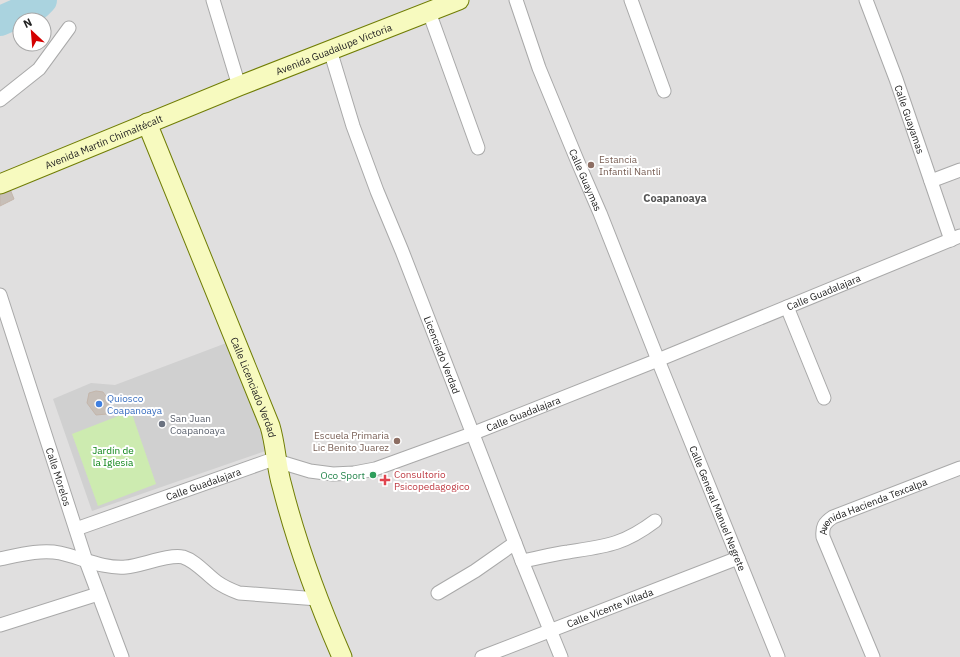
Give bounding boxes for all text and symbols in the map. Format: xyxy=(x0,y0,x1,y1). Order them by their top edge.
north arrow xyxy=(12,12,52,52)
text: N xyxy=(21,15,34,31)
street label: Avenida Guadalupe Victoria xyxy=(274,20,394,78)
street label: Calle Guayamas xyxy=(892,83,928,155)
street label: Avenida Martín Chimaltécalt xyxy=(43,111,165,171)
street label: Calle Guaymas xyxy=(567,147,605,213)
place label: Estancia Infantil Nantli xyxy=(599,153,661,178)
marker: Estancia Infantil Nantli xyxy=(586,160,596,170)
district label: Coapanoaya xyxy=(643,191,707,205)
street label: Calle Guadalajara xyxy=(785,271,863,313)
street label: Licenciado Verdad xyxy=(421,314,463,395)
street label: Calle Licenciado Verdad xyxy=(228,335,279,439)
place label: Quiosco Coapanoaya xyxy=(107,392,163,417)
street label: Calle Guadalajara xyxy=(484,393,563,434)
marker: Quiosco Coapanoaya xyxy=(94,399,104,409)
place label: San Juan Coapanoaya xyxy=(170,412,226,437)
marker: San Juan Coapanoaya xyxy=(157,419,167,429)
place label: Escuela Primaria Lic Benito Juarez xyxy=(313,429,390,454)
marker: Escuela Primaria Lic Benito Juarez xyxy=(392,436,402,446)
park label: Jardín de la Iglesia xyxy=(92,444,134,469)
street label: Calle General Manuel Negrete xyxy=(687,444,749,573)
street label: Calle Morelos xyxy=(43,446,74,508)
street label: Calle Guadalajara xyxy=(164,464,243,503)
place label: Consultorio Psicopedagogico xyxy=(394,468,470,493)
place label: Oco Sport xyxy=(321,469,365,482)
marker: Oco Sport xyxy=(368,470,378,480)
marker: Consultorio Psicopedagogico xyxy=(379,474,391,486)
street label: Avenida Hacienda Texcalpa xyxy=(816,475,930,535)
street label: Calle Vicente Villada xyxy=(565,585,655,630)

